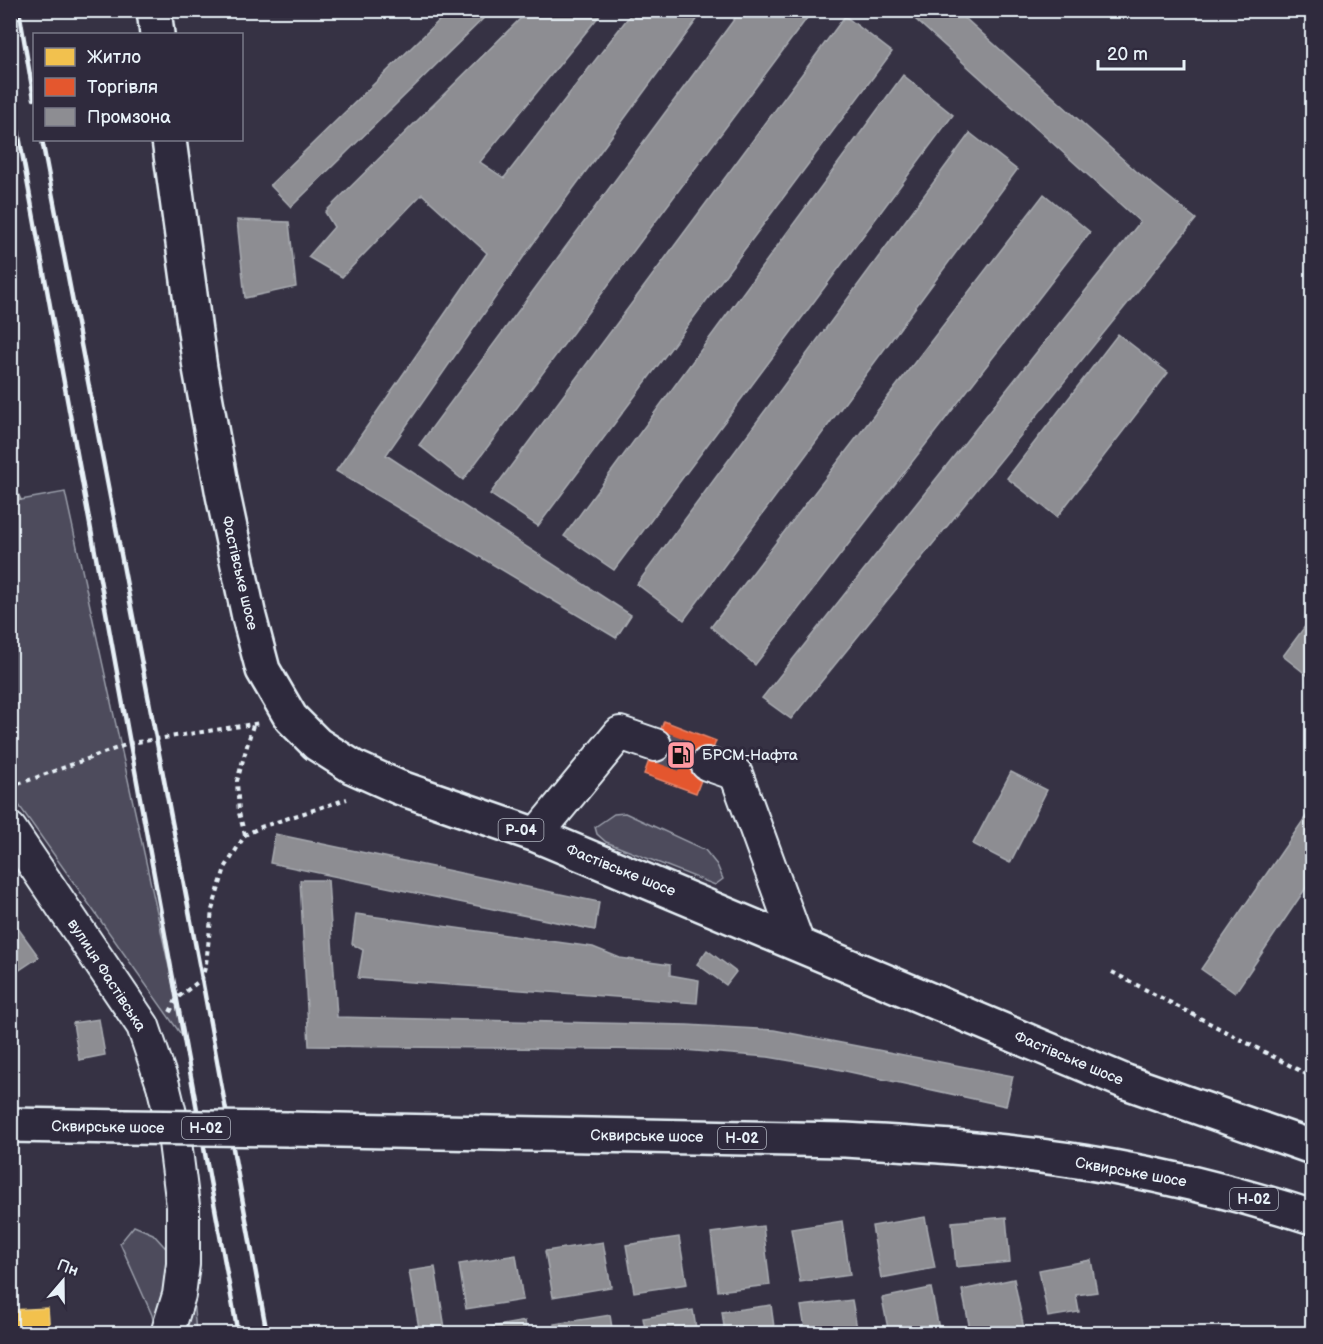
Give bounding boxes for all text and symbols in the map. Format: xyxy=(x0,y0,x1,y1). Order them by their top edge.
legend xyxy=(33,33,243,141)
scale bar xyxy=(1098,33,1184,71)
text: 20 m xyxy=(1107,44,1148,65)
text: Житло xyxy=(87,47,141,68)
text: Торгівля xyxy=(87,77,158,98)
text: Промзона xyxy=(87,107,171,128)
street label: Фастівське шосе xyxy=(217,514,262,632)
fuel station icon: БРСМ-Нафта xyxy=(665,739,697,771)
place label: БРСМ-Нафта xyxy=(702,746,798,765)
road number: Р-04 xyxy=(498,819,544,841)
street label: Фастівське шосе xyxy=(563,840,678,901)
street label: вулиця Фастівська xyxy=(63,915,150,1035)
street label: Фастівське шосе xyxy=(1011,1027,1126,1090)
street label: Сквирське шосе xyxy=(51,1117,165,1138)
road number: Н-02 xyxy=(182,1117,230,1139)
street label: Сквирське шосе xyxy=(590,1126,704,1147)
road number: Н-02 xyxy=(718,1127,766,1149)
street label: Сквирське шосе xyxy=(1074,1153,1188,1192)
road number: Н-02 xyxy=(1230,1188,1278,1210)
north arrow xyxy=(33,1251,93,1311)
text: Пн xyxy=(54,1256,81,1281)

